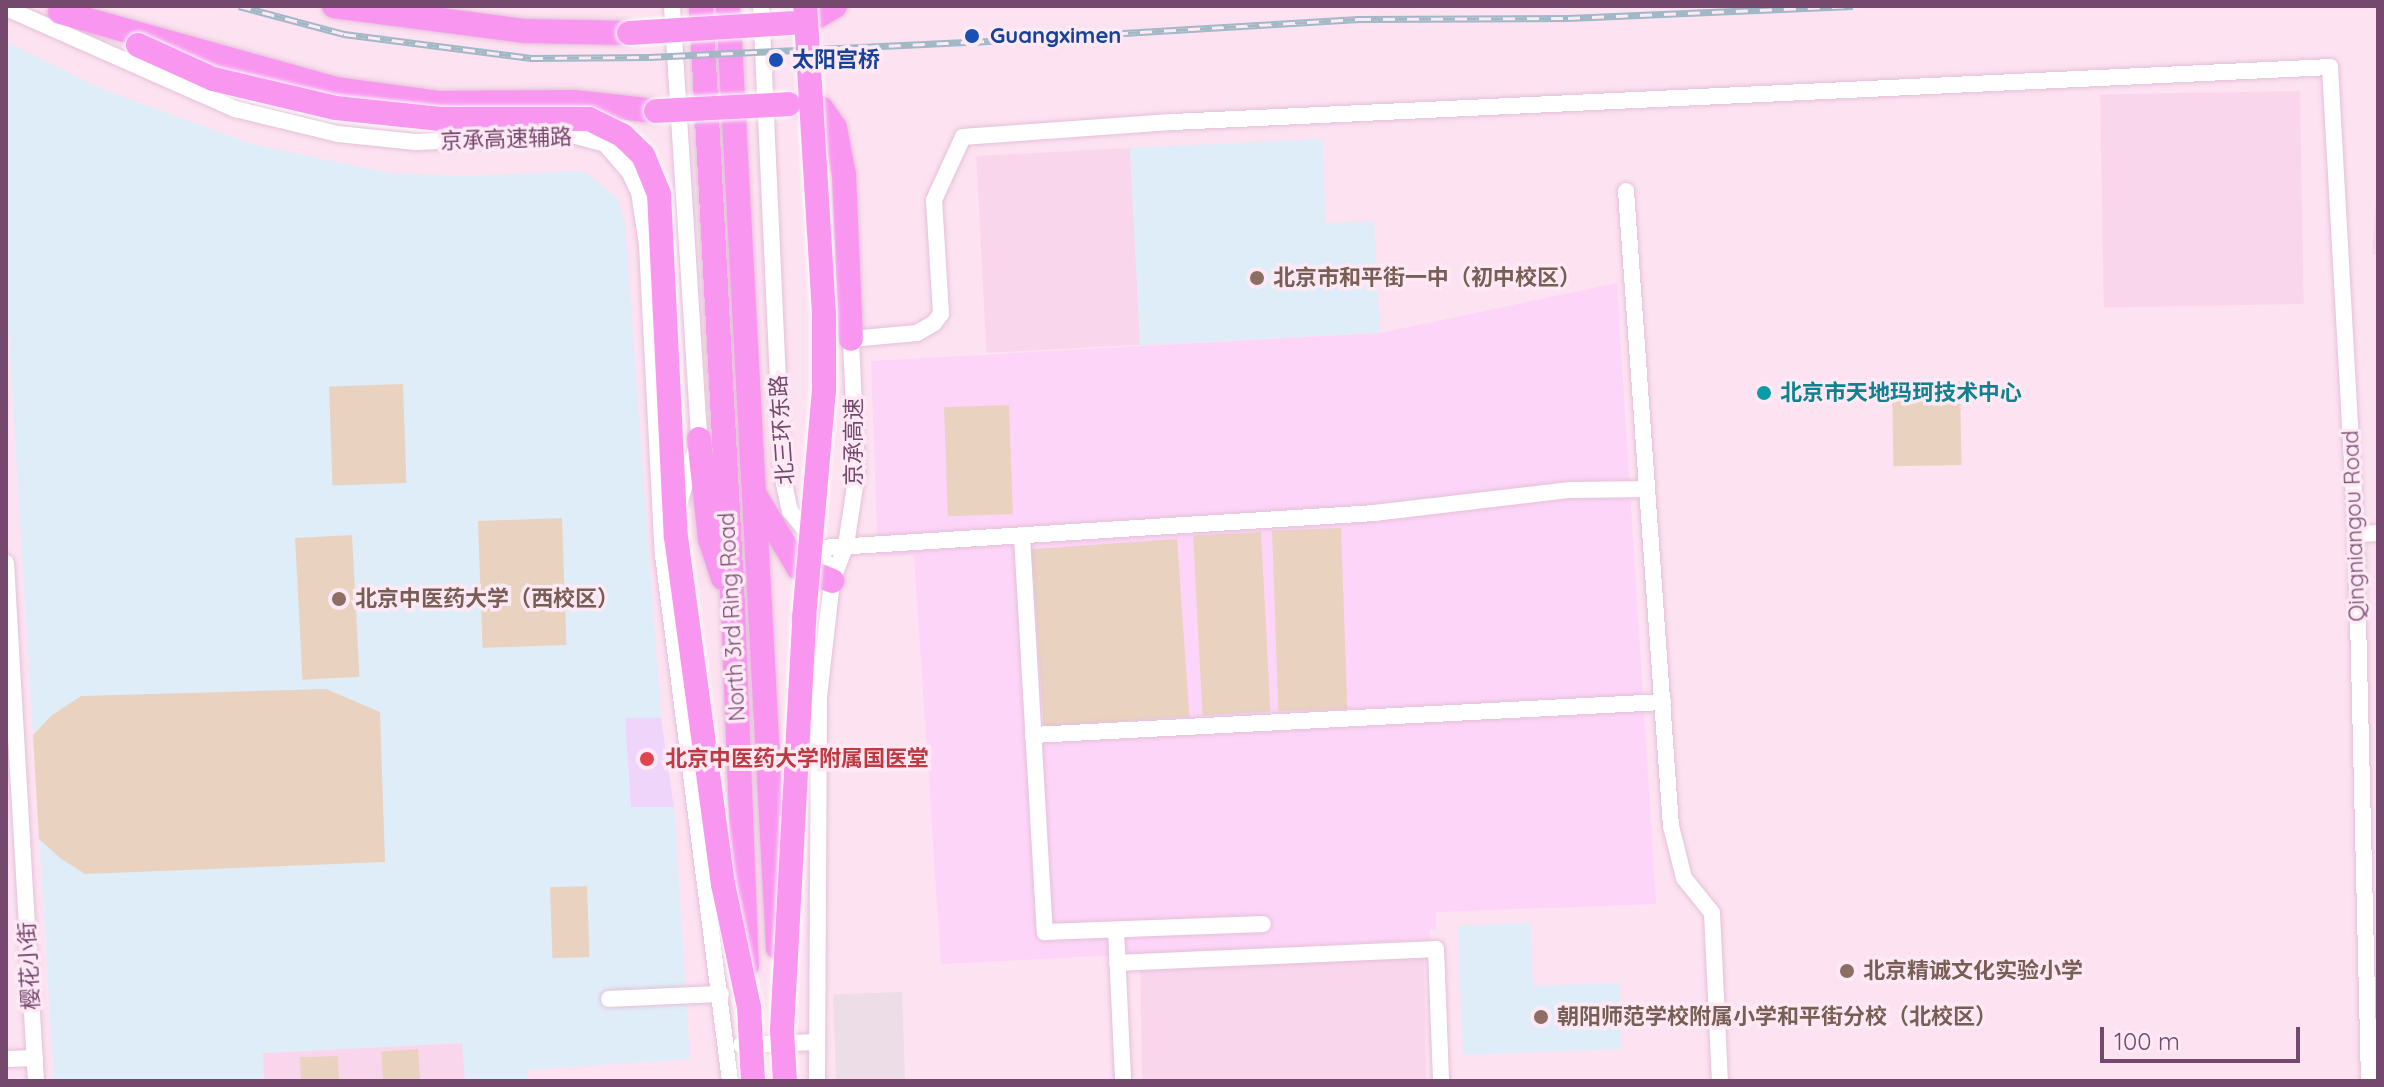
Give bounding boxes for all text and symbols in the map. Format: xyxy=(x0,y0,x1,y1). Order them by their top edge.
place label: Guangximen xyxy=(990,23,1121,49)
marker: Guangximen xyxy=(961,25,983,47)
place label: 太阳宫桥 xyxy=(792,47,880,73)
marker: 太阳宫桥 xyxy=(767,51,785,69)
street label: 京承高速辅路 xyxy=(440,124,572,154)
place label: 北京市和平街一中（初中校区） xyxy=(1273,265,1581,291)
marker: 北京市和平街一中（初中校区） xyxy=(1248,269,1266,287)
street label: 北三环东路 xyxy=(765,374,799,486)
place label: 北京市天地玛珂技术中心 xyxy=(1780,380,2022,406)
marker: 北京市天地玛珂技术中心 xyxy=(1755,384,1773,402)
street label: 京承高速 xyxy=(841,398,867,486)
street label: Qingniangou Road xyxy=(2337,430,2371,622)
street label: North 3rd Ring Road xyxy=(713,512,751,722)
place label: 北京中医药大学（西校区） xyxy=(355,586,619,612)
marker: 北京中医药大学（西校区） xyxy=(330,590,348,608)
place label: 北京中医药大学附属国医堂 xyxy=(665,746,929,772)
marker: 北京中医药大学附属国医堂 xyxy=(636,748,658,770)
street label: 樱花小街 xyxy=(14,921,44,1011)
place label: 北京精诚文化实验小学 xyxy=(1863,958,2083,984)
marker: 北京精诚文化实验小学 xyxy=(1838,962,1856,980)
place label: 朝阳师范学校附属小学和平街分校（北校区） xyxy=(1557,1004,1997,1030)
marker: 朝阳师范学校附属小学和平街分校（北校区） xyxy=(1532,1008,1550,1026)
scale bar xyxy=(2104,1011,2304,1061)
text: 100 m xyxy=(2114,1026,2180,1056)

